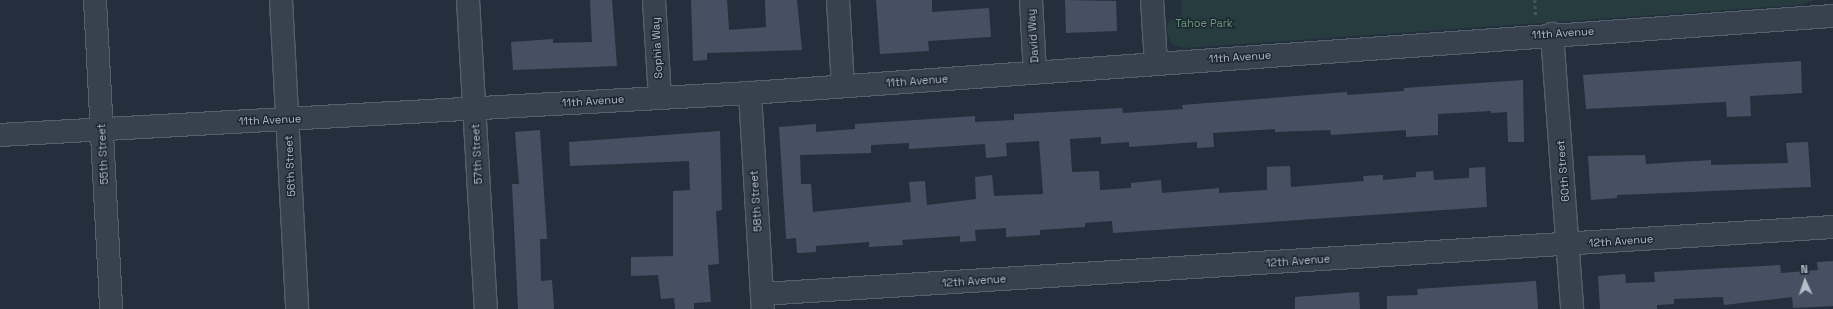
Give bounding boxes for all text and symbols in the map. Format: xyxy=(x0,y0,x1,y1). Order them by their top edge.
street label: David Way xyxy=(1025,8,1041,64)
park label: Tahoe Park xyxy=(1175,16,1233,30)
street label: Sophia Way xyxy=(649,17,665,79)
street label: 11th Avenue xyxy=(1531,24,1595,42)
street label: 11th Avenue xyxy=(1208,48,1272,66)
street label: 11th Avenue xyxy=(885,72,949,90)
street label: 11th Avenue xyxy=(561,92,625,110)
street label: 11th Avenue xyxy=(238,112,302,128)
street label: 55th Street xyxy=(95,123,111,185)
street label: 57th Street xyxy=(469,123,485,185)
street label: 56th Street xyxy=(282,135,298,197)
street label: 60th Street xyxy=(1554,140,1572,202)
street label: 58th Street xyxy=(747,170,765,232)
street label: 12th Avenue xyxy=(1588,232,1654,250)
street label: 12th Avenue xyxy=(1265,252,1331,270)
north arrow xyxy=(1785,261,1825,301)
text: N xyxy=(1800,262,1808,276)
street label: 12th Avenue xyxy=(941,272,1007,290)

